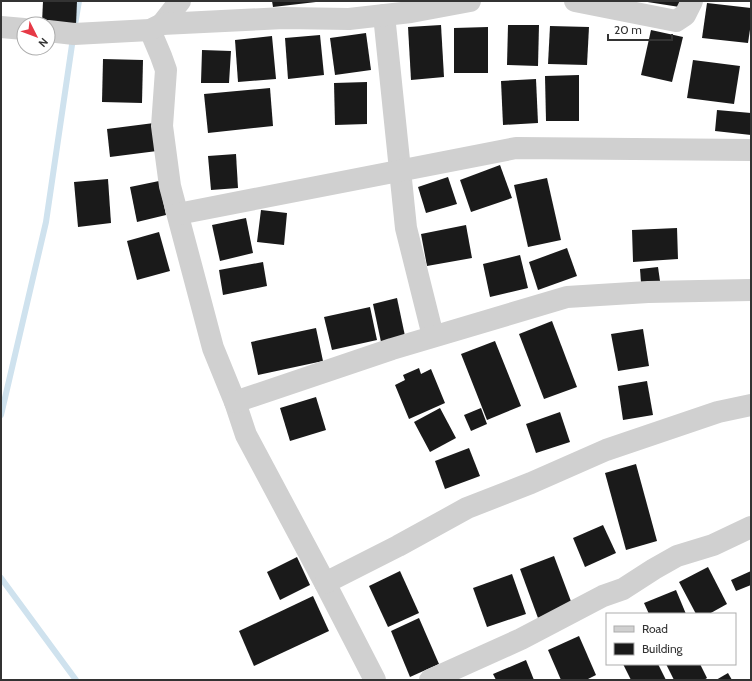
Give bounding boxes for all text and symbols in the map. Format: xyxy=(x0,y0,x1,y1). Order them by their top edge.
north arrow xyxy=(16,16,56,56)
scale bar xyxy=(608,16,672,42)
text: 20 m xyxy=(614,22,642,37)
text: N xyxy=(36,35,51,50)
legend xyxy=(606,613,736,665)
text: Road xyxy=(642,621,668,636)
text: Building xyxy=(642,641,684,656)

